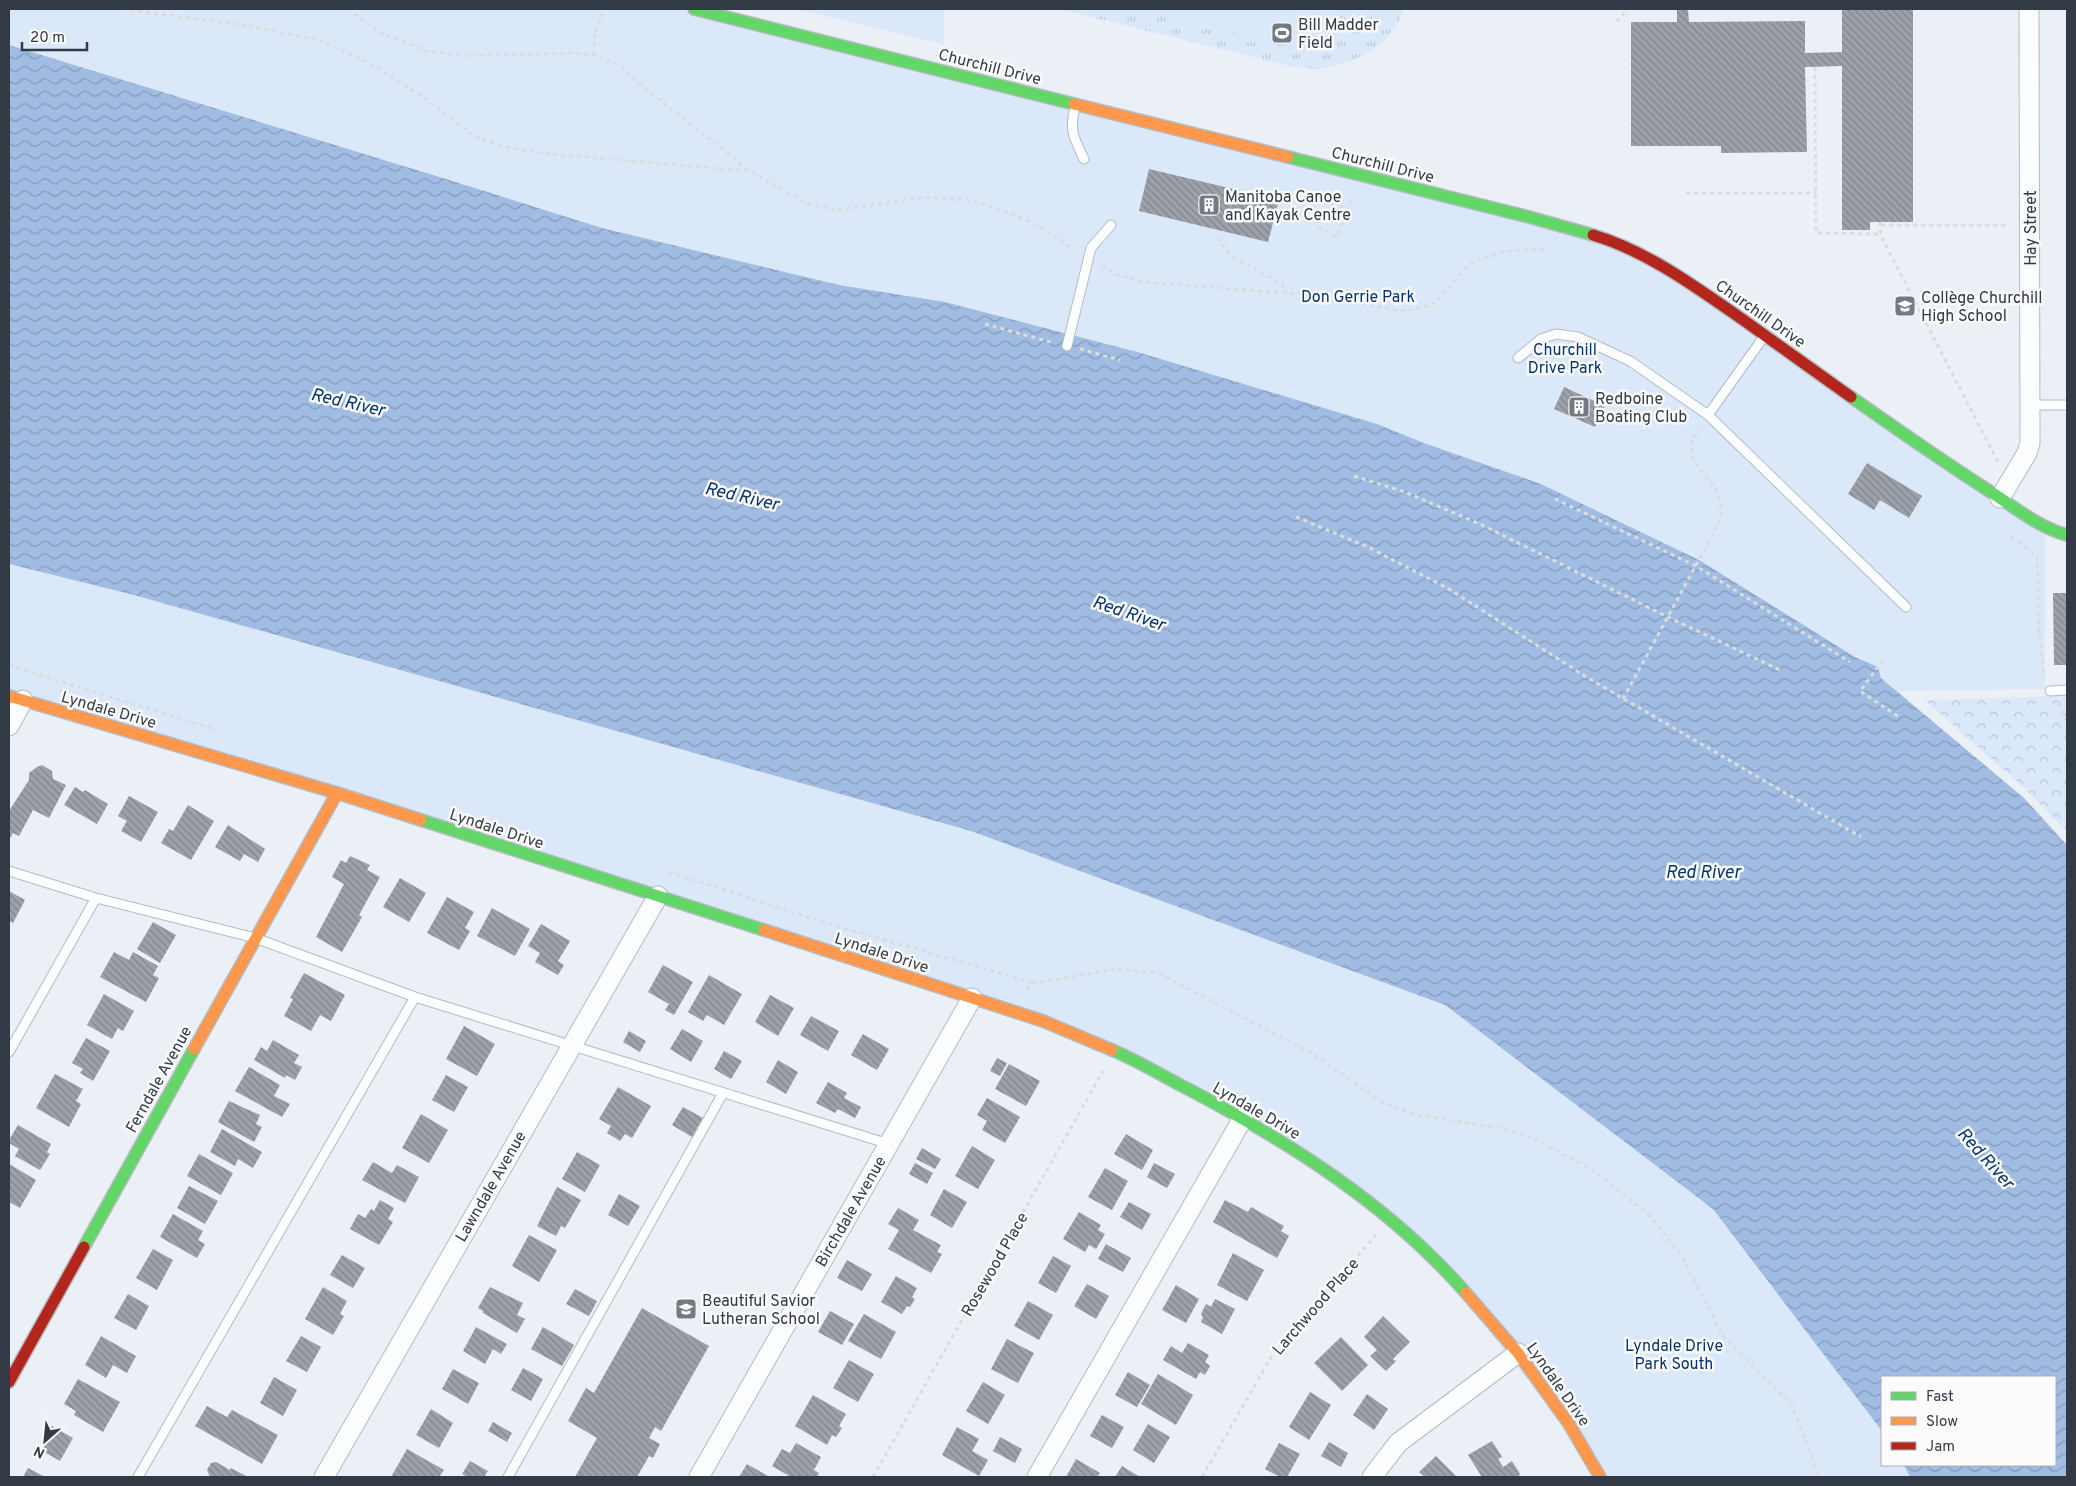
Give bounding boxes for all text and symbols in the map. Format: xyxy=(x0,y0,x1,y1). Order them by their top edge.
place label: Bill Madder Field xyxy=(1298,16,1379,54)
scale bar xyxy=(22,20,88,52)
sports icon: Bill Madder Field xyxy=(1270,21,1294,45)
text: 20 m xyxy=(30,29,65,48)
street label: Churchill Drive xyxy=(936,45,1043,90)
street label: Churchill Drive xyxy=(1329,143,1436,188)
place label: Manitoba Canoe and Kayak Centre xyxy=(1225,188,1351,226)
street label: Hay Street xyxy=(2022,190,2042,266)
building icon: Manitoba Canoe and Kayak Centre xyxy=(1197,193,1221,217)
street label: Churchill Drive xyxy=(1711,276,1809,353)
park label: Don Gerrie Park xyxy=(1301,288,1415,308)
place label: Collège Churchill High School xyxy=(1921,289,2042,327)
school or university icon: Collège Churchill High School xyxy=(1893,294,1917,318)
park label: Churchill Drive Park xyxy=(1528,341,1602,379)
water label: Red River xyxy=(308,384,389,424)
place label: Redboine Boating Club xyxy=(1595,390,1687,428)
building icon: Redboine Boating Club xyxy=(1567,395,1591,419)
water label: Red River xyxy=(702,478,783,518)
water label: Red River xyxy=(1089,591,1170,638)
street label: Lyndale Drive xyxy=(59,688,158,734)
street label: Lyndale Drive xyxy=(447,805,546,855)
water label: Red River xyxy=(1665,862,1743,885)
street label: Lyndale Drive xyxy=(832,929,931,979)
street label: Ferndale Avenue xyxy=(122,1023,197,1137)
street label: Lyndale Drive xyxy=(1209,1079,1303,1145)
water label: Red River xyxy=(1951,1123,2020,1196)
street label: Lawndale Avenue xyxy=(452,1128,532,1246)
street label: Birchdale Avenue xyxy=(812,1153,892,1271)
street label: Rosewood Place xyxy=(958,1209,1034,1321)
street label: Larchwood Place xyxy=(1269,1255,1364,1360)
place label: Beautiful Savior Lutheran School xyxy=(702,1292,820,1330)
school or university icon: Beautiful Savior Lutheran School xyxy=(674,1297,698,1321)
park label: Lyndale Drive Park South xyxy=(1625,1337,1723,1375)
street label: Lyndale Drive xyxy=(1521,1339,1594,1431)
legend xyxy=(1881,1376,2056,1466)
text: Fast xyxy=(1926,1388,1954,1407)
text: Slow xyxy=(1926,1413,1958,1432)
north arrow xyxy=(20,1416,70,1466)
text: Jam xyxy=(1926,1438,1955,1457)
text: N xyxy=(31,1441,48,1461)

